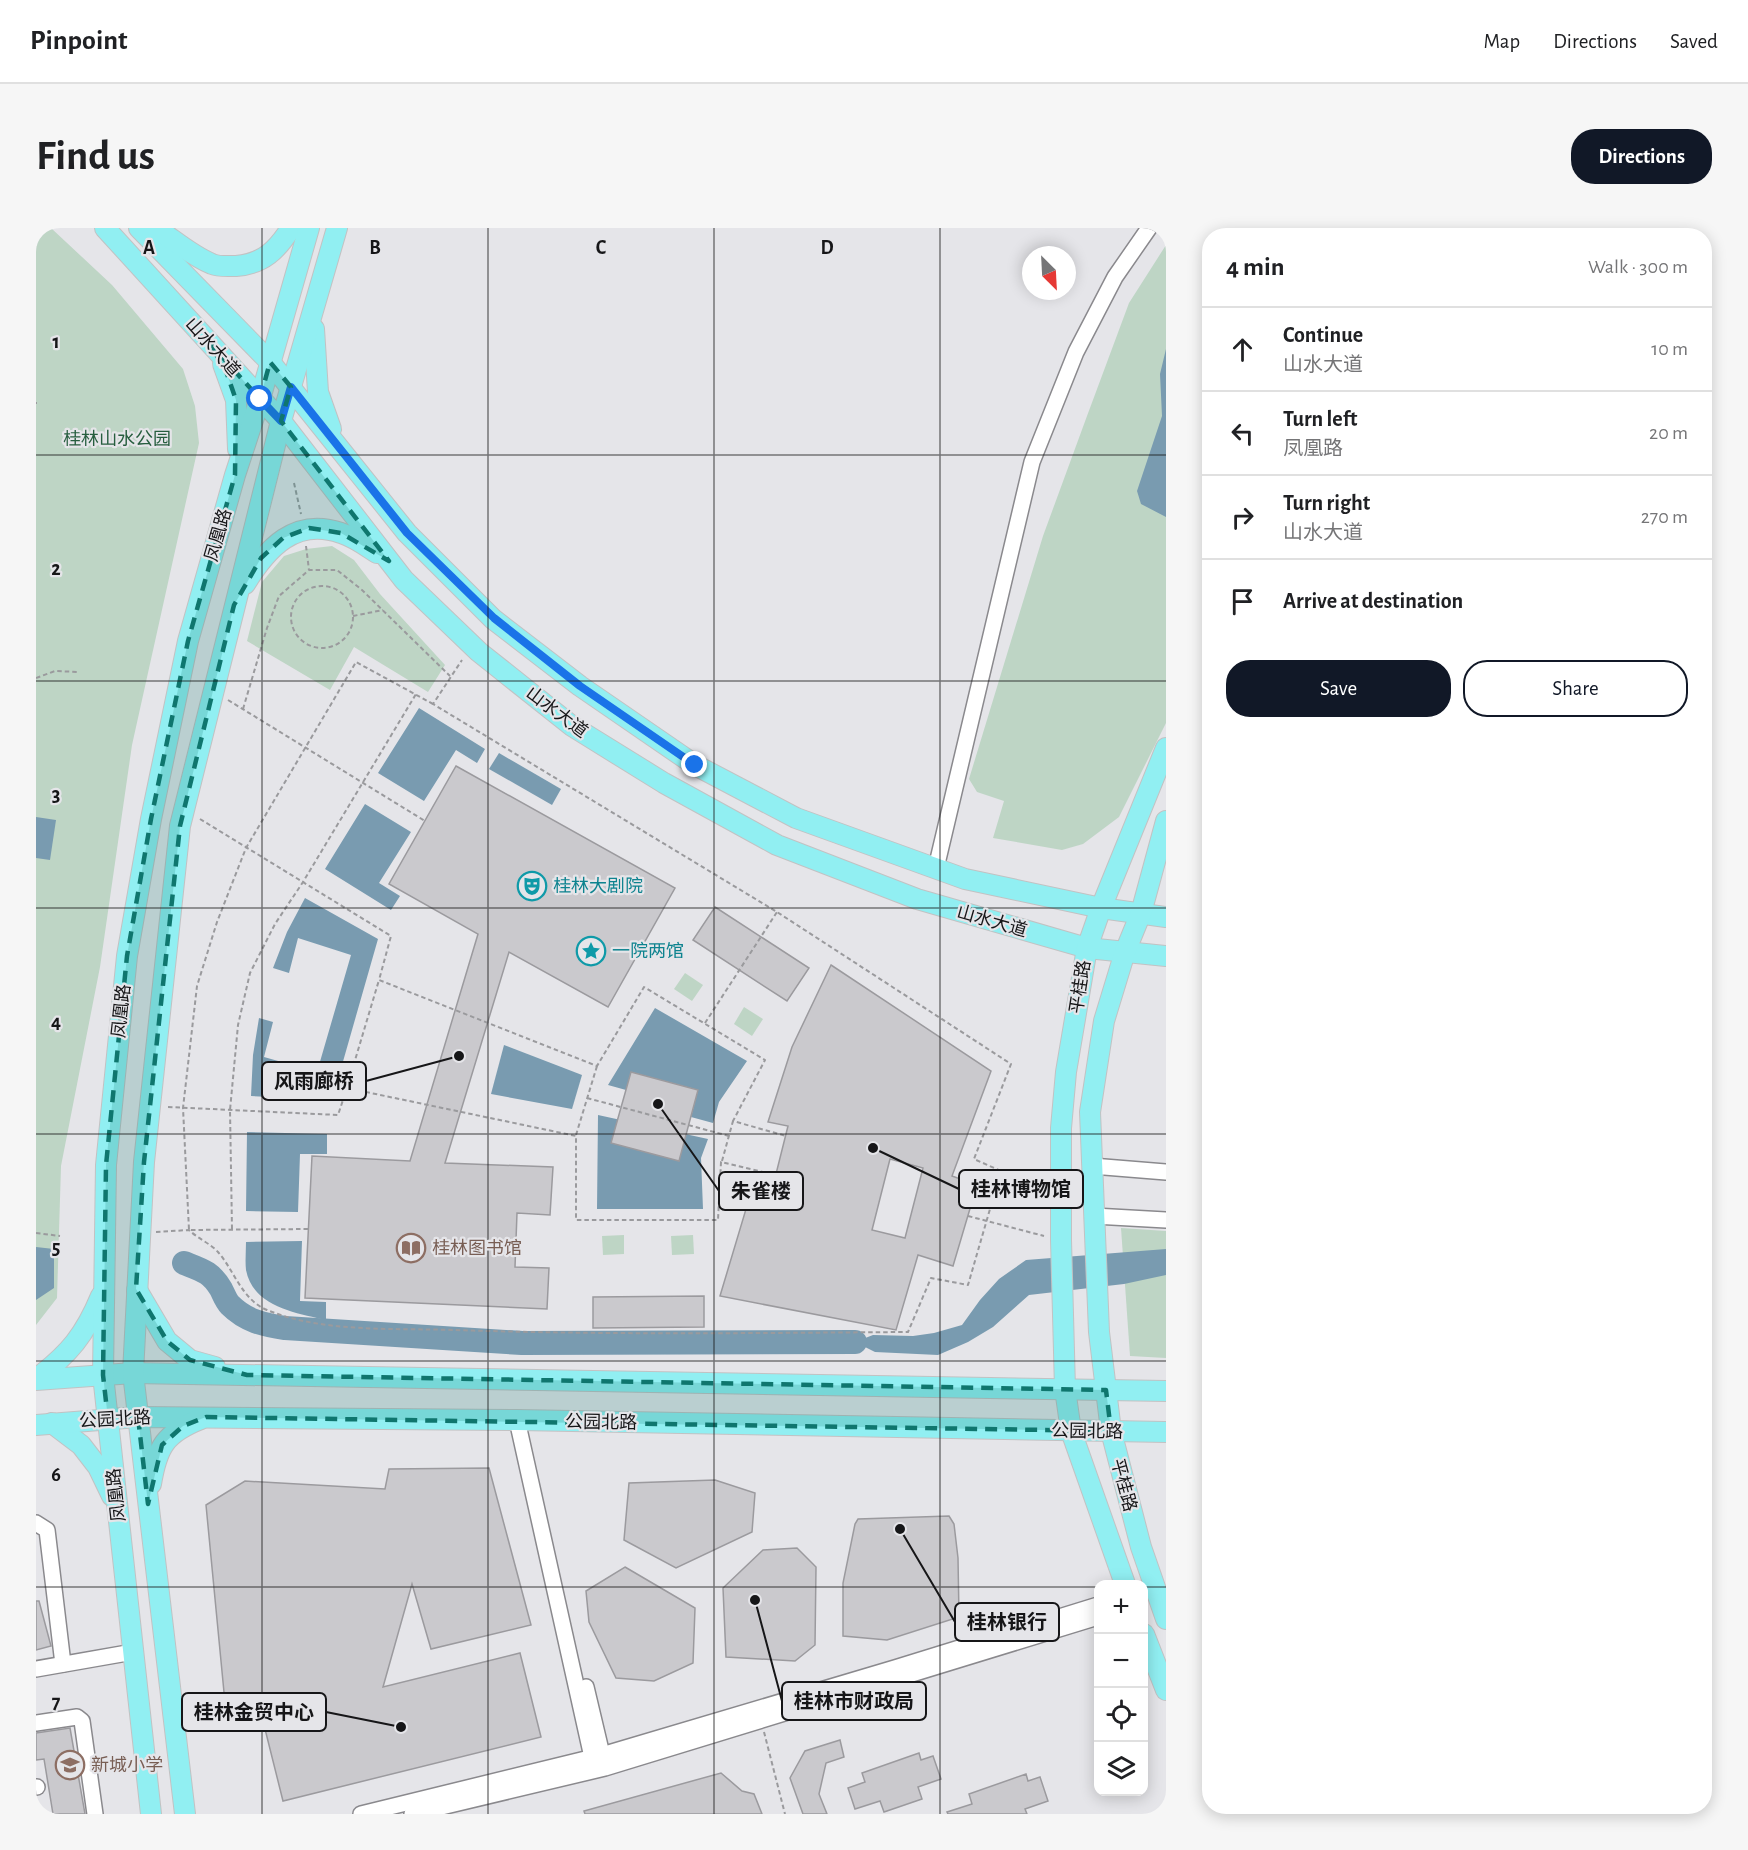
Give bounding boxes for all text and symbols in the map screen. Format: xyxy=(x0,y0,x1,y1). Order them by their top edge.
text: Pinpoint xyxy=(30,27,128,55)
text: Map xyxy=(1484,31,1520,52)
text: Directions xyxy=(1553,31,1637,52)
text: Saved xyxy=(1670,31,1718,52)
button: Directions xyxy=(1571,129,1712,184)
text: Find us xyxy=(36,135,155,177)
text: A xyxy=(143,238,155,258)
text: B xyxy=(369,238,381,258)
text: C xyxy=(596,238,607,258)
text: D xyxy=(820,238,834,258)
north arrow xyxy=(1022,246,1076,300)
text: 4 min xyxy=(1226,254,1285,280)
text: Walk · 300 m xyxy=(1588,257,1688,277)
street label: 山水大道 xyxy=(181,314,245,380)
text: Continue xyxy=(1283,324,1363,346)
text: 1 xyxy=(52,332,60,352)
icon: ahead xyxy=(1226,333,1259,366)
text: 10 m xyxy=(1651,339,1688,359)
text: 山水大道 xyxy=(1283,355,1363,375)
route start xyxy=(246,385,272,411)
text: Turn left xyxy=(1283,408,1357,430)
icon: left xyxy=(1226,417,1259,450)
text: 20 m xyxy=(1649,423,1688,443)
park label: 桂林山水公园 xyxy=(63,429,171,449)
text: 凤凰路 xyxy=(1283,439,1343,459)
text: Turn right xyxy=(1283,492,1370,514)
icon: right xyxy=(1226,501,1259,534)
street label: 凤凰路 xyxy=(201,506,235,564)
text: 270 m xyxy=(1641,507,1688,527)
text: 山水大道 xyxy=(1283,523,1363,543)
text: 2 xyxy=(51,559,61,579)
icon: arrive xyxy=(1226,585,1259,618)
text: Arrive at destination xyxy=(1283,590,1463,612)
button: Save xyxy=(1226,660,1451,717)
button: Share xyxy=(1463,660,1688,717)
street label: 山水大道 xyxy=(522,682,592,742)
route end xyxy=(681,751,707,777)
text: 3 xyxy=(52,785,60,805)
theatre icon: 桂林大剧院 xyxy=(516,870,548,902)
place label: 桂林大剧院 xyxy=(553,876,643,896)
street label: 山水大道 xyxy=(955,901,1029,941)
place icon: 一院两馆 xyxy=(575,935,607,967)
place label: 一院两馆 xyxy=(612,941,684,961)
street label: 平桂路 xyxy=(1066,959,1094,1015)
street label: 凤凰路 xyxy=(108,983,134,1039)
text: 4 xyxy=(51,1012,61,1032)
callout: 风雨廊桥 xyxy=(262,1062,366,1100)
text: 风雨廊桥 xyxy=(274,1070,354,1092)
callout: 桂林博物馆 xyxy=(959,1170,1083,1208)
callout: 朱雀楼 xyxy=(719,1172,803,1210)
text: 桂林博物馆 xyxy=(971,1178,1071,1200)
text: 朱雀楼 xyxy=(731,1181,791,1202)
library icon: 桂林图书馆 xyxy=(395,1232,427,1264)
text: 5 xyxy=(52,1238,60,1258)
place label: 桂林图书馆 xyxy=(432,1238,522,1258)
street label: 公园北路 xyxy=(79,1407,151,1431)
street label: 公园北路 xyxy=(565,1411,637,1433)
street label: 公园北路 xyxy=(1051,1420,1123,1442)
street label: 平桂路 xyxy=(1107,1456,1141,1514)
text: 6 xyxy=(51,1465,61,1485)
street label: 凤凰路 xyxy=(103,1467,129,1523)
map controls xyxy=(1094,1580,1148,1796)
button: + xyxy=(1094,1580,1148,1634)
callout: 桂林银行 xyxy=(955,1603,1059,1641)
text: 桂林银行 xyxy=(967,1611,1047,1633)
button: − xyxy=(1094,1634,1148,1688)
callout: 桂林市财政局 xyxy=(782,1682,926,1720)
button: locate xyxy=(1094,1688,1148,1742)
text: 桂林市财政局 xyxy=(794,1690,914,1712)
text: 7 xyxy=(52,1692,61,1712)
callout: 桂林金贸中心 xyxy=(182,1693,326,1731)
text: 桂林金贸中心 xyxy=(194,1701,314,1723)
button: layers xyxy=(1094,1742,1148,1796)
school or university icon: 新城小学 xyxy=(54,1749,86,1781)
place label: 新城小学 xyxy=(91,1755,163,1775)

